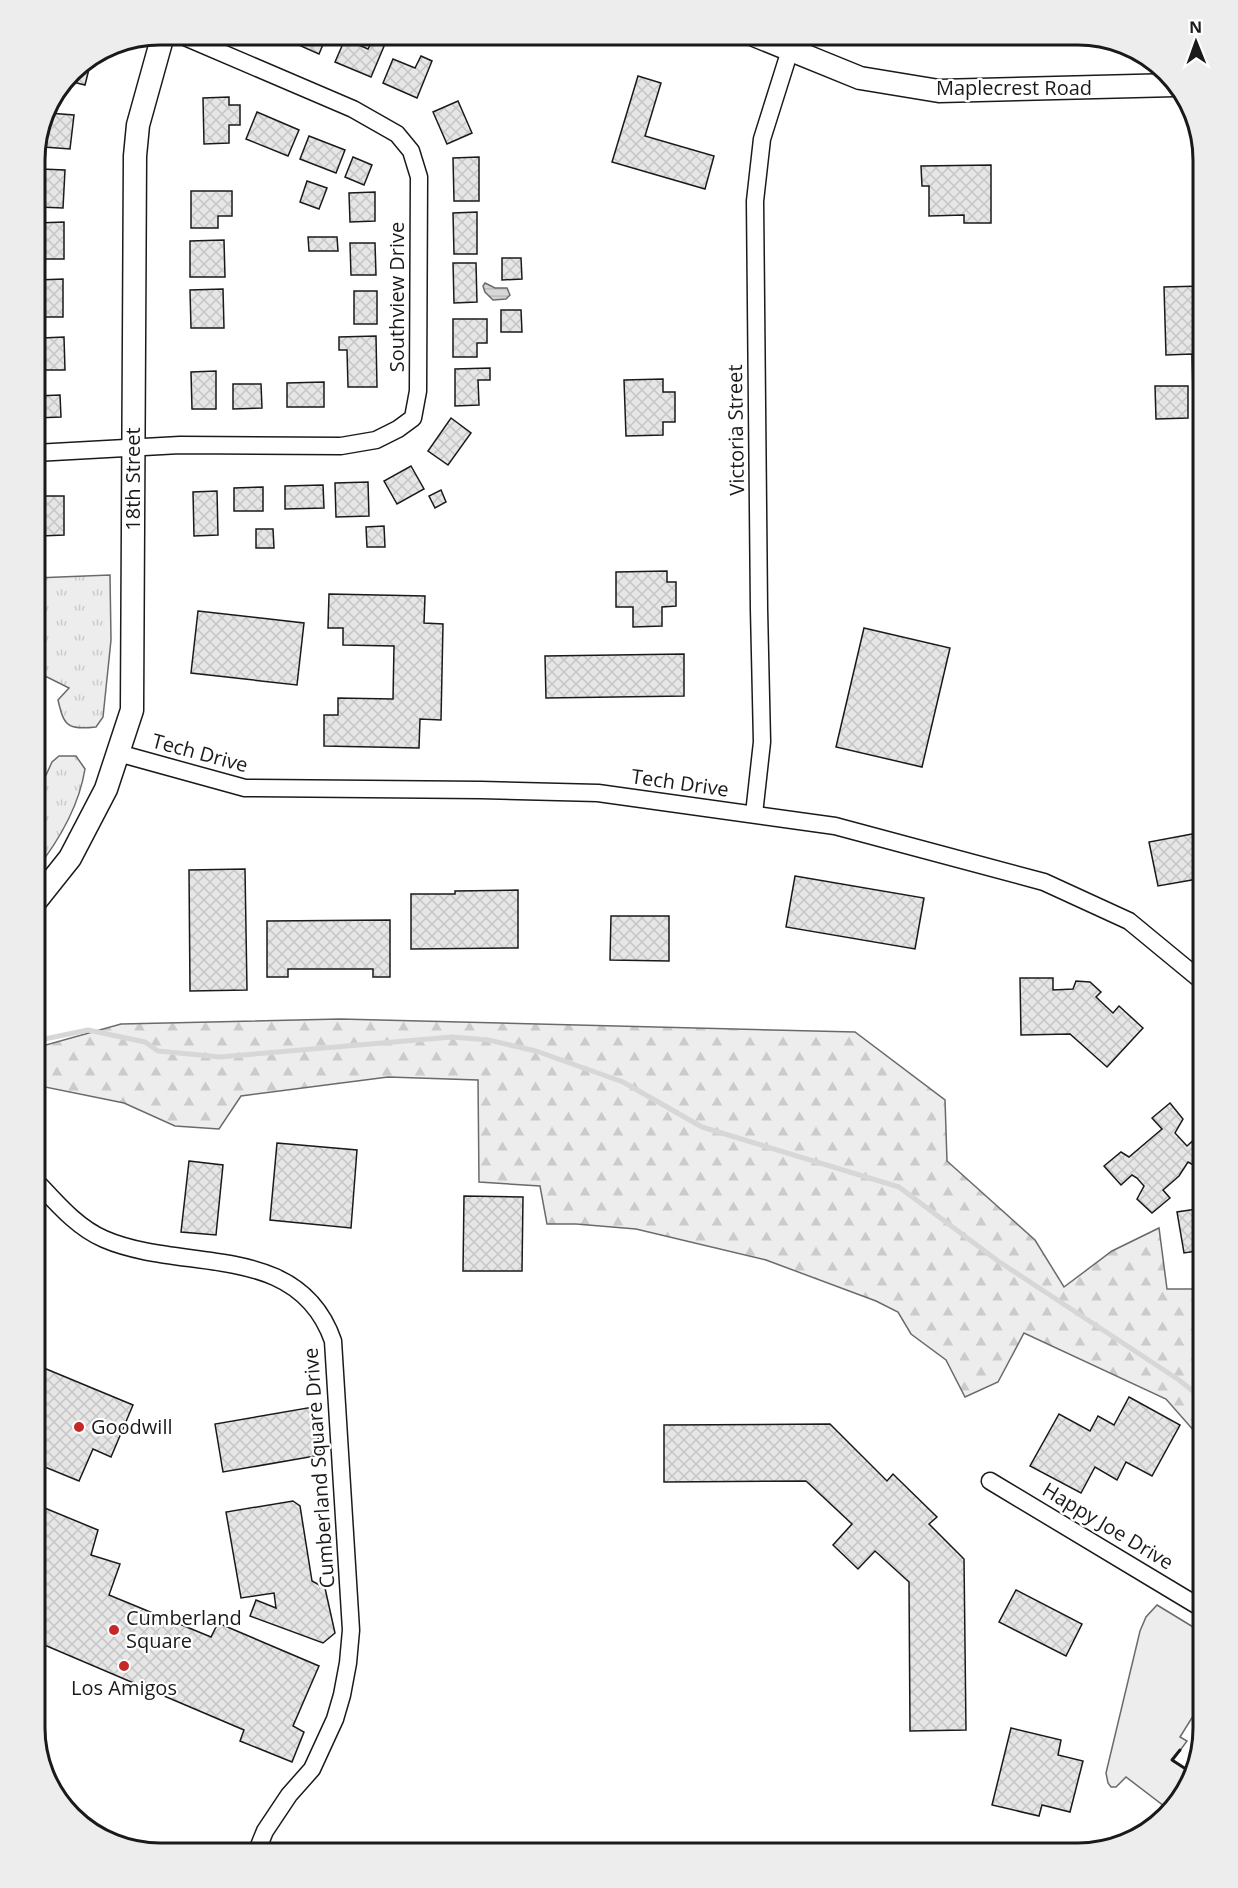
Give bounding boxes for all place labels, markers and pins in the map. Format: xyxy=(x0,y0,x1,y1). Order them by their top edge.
place label: Goodwill xyxy=(91,1413,172,1440)
marker: Goodwill xyxy=(72,1420,86,1434)
place label: Cumberland Square xyxy=(126,1604,242,1654)
marker: Cumberland Square xyxy=(107,1623,121,1637)
marker: Los Amigos xyxy=(117,1659,131,1673)
place label: Los Amigos xyxy=(71,1674,177,1701)

